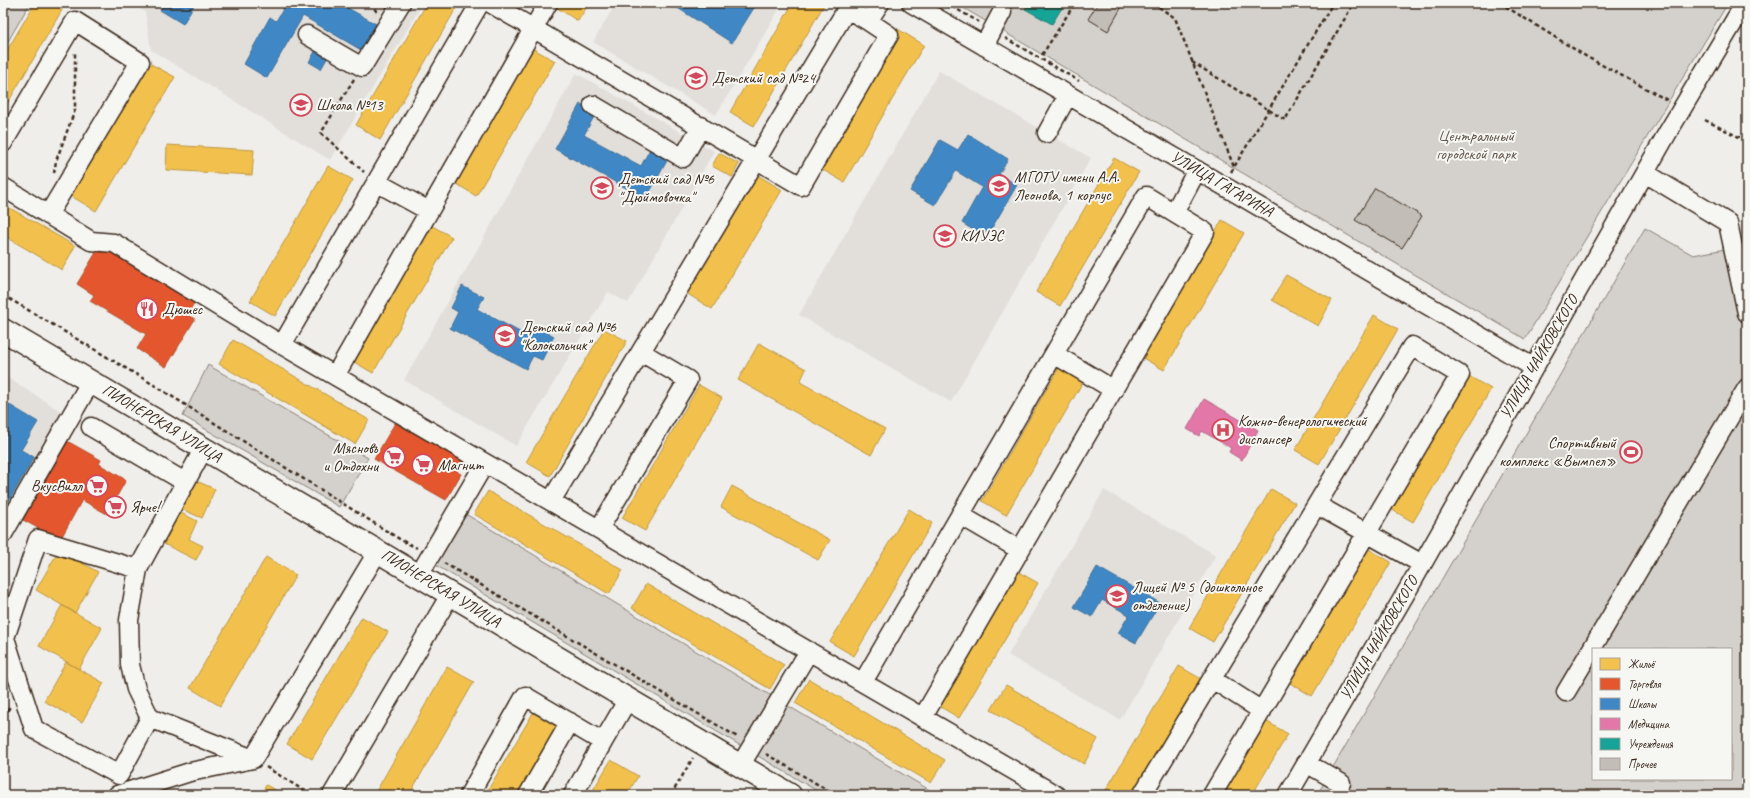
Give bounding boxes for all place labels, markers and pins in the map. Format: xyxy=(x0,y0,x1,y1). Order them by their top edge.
school or university icon: Детский сад №24 xyxy=(683,65,709,91)
place label: Детский сад №24 xyxy=(712,68,817,88)
school or university icon: Школа №13 xyxy=(288,92,314,118)
place label: Школа №13 xyxy=(316,95,385,115)
place label: МГОТУ имени А.А. Леонова, 1 корпус xyxy=(1014,167,1120,205)
place label: Детский сад №6 "Дюймовочка" xyxy=(618,169,715,207)
school or university icon: МГОТУ имени А.А. Леонова, 1 корпус xyxy=(986,173,1012,199)
school or university icon: Детский сад №6 "Дюймовочка" xyxy=(589,175,615,201)
school or university icon: КИУЭС xyxy=(932,223,958,249)
place label: КИУЭС xyxy=(960,226,1004,246)
restaurant icon: Дюшес xyxy=(134,296,160,322)
place label: Дюшес xyxy=(162,299,204,319)
place label: Детский сад №6 "Колокольчик" xyxy=(520,317,617,355)
school or university icon: Детский сад №6 "Колокольчик" xyxy=(492,323,518,349)
place label: Кожно-венерологический диспансер xyxy=(1238,411,1368,449)
hospital icon: Кожно-венерологический диспансер xyxy=(1210,417,1236,443)
place label: Спортивный комплекс «Вымпел» xyxy=(1499,433,1617,471)
place label: Мясновъ и Отдохни xyxy=(323,438,379,476)
sports icon: Спортивный комплекс «Вымпел» xyxy=(1618,439,1644,465)
supermarket icon: Мясновъ и Отдохни xyxy=(381,444,407,470)
supermarket icon: Магнит xyxy=(410,452,436,478)
place label: Магнит xyxy=(438,455,485,475)
supermarket icon: ВкусВилл xyxy=(84,473,110,499)
place label: ВкусВилл xyxy=(31,476,83,496)
supermarket icon: Ярче! xyxy=(102,494,128,520)
place label: Ярче! xyxy=(130,497,163,517)
place label: Лицей № 5 (дошкольное отделение) xyxy=(1132,577,1264,615)
school or university icon: Лицей № 5 (дошкольное отделение) xyxy=(1104,583,1130,609)

